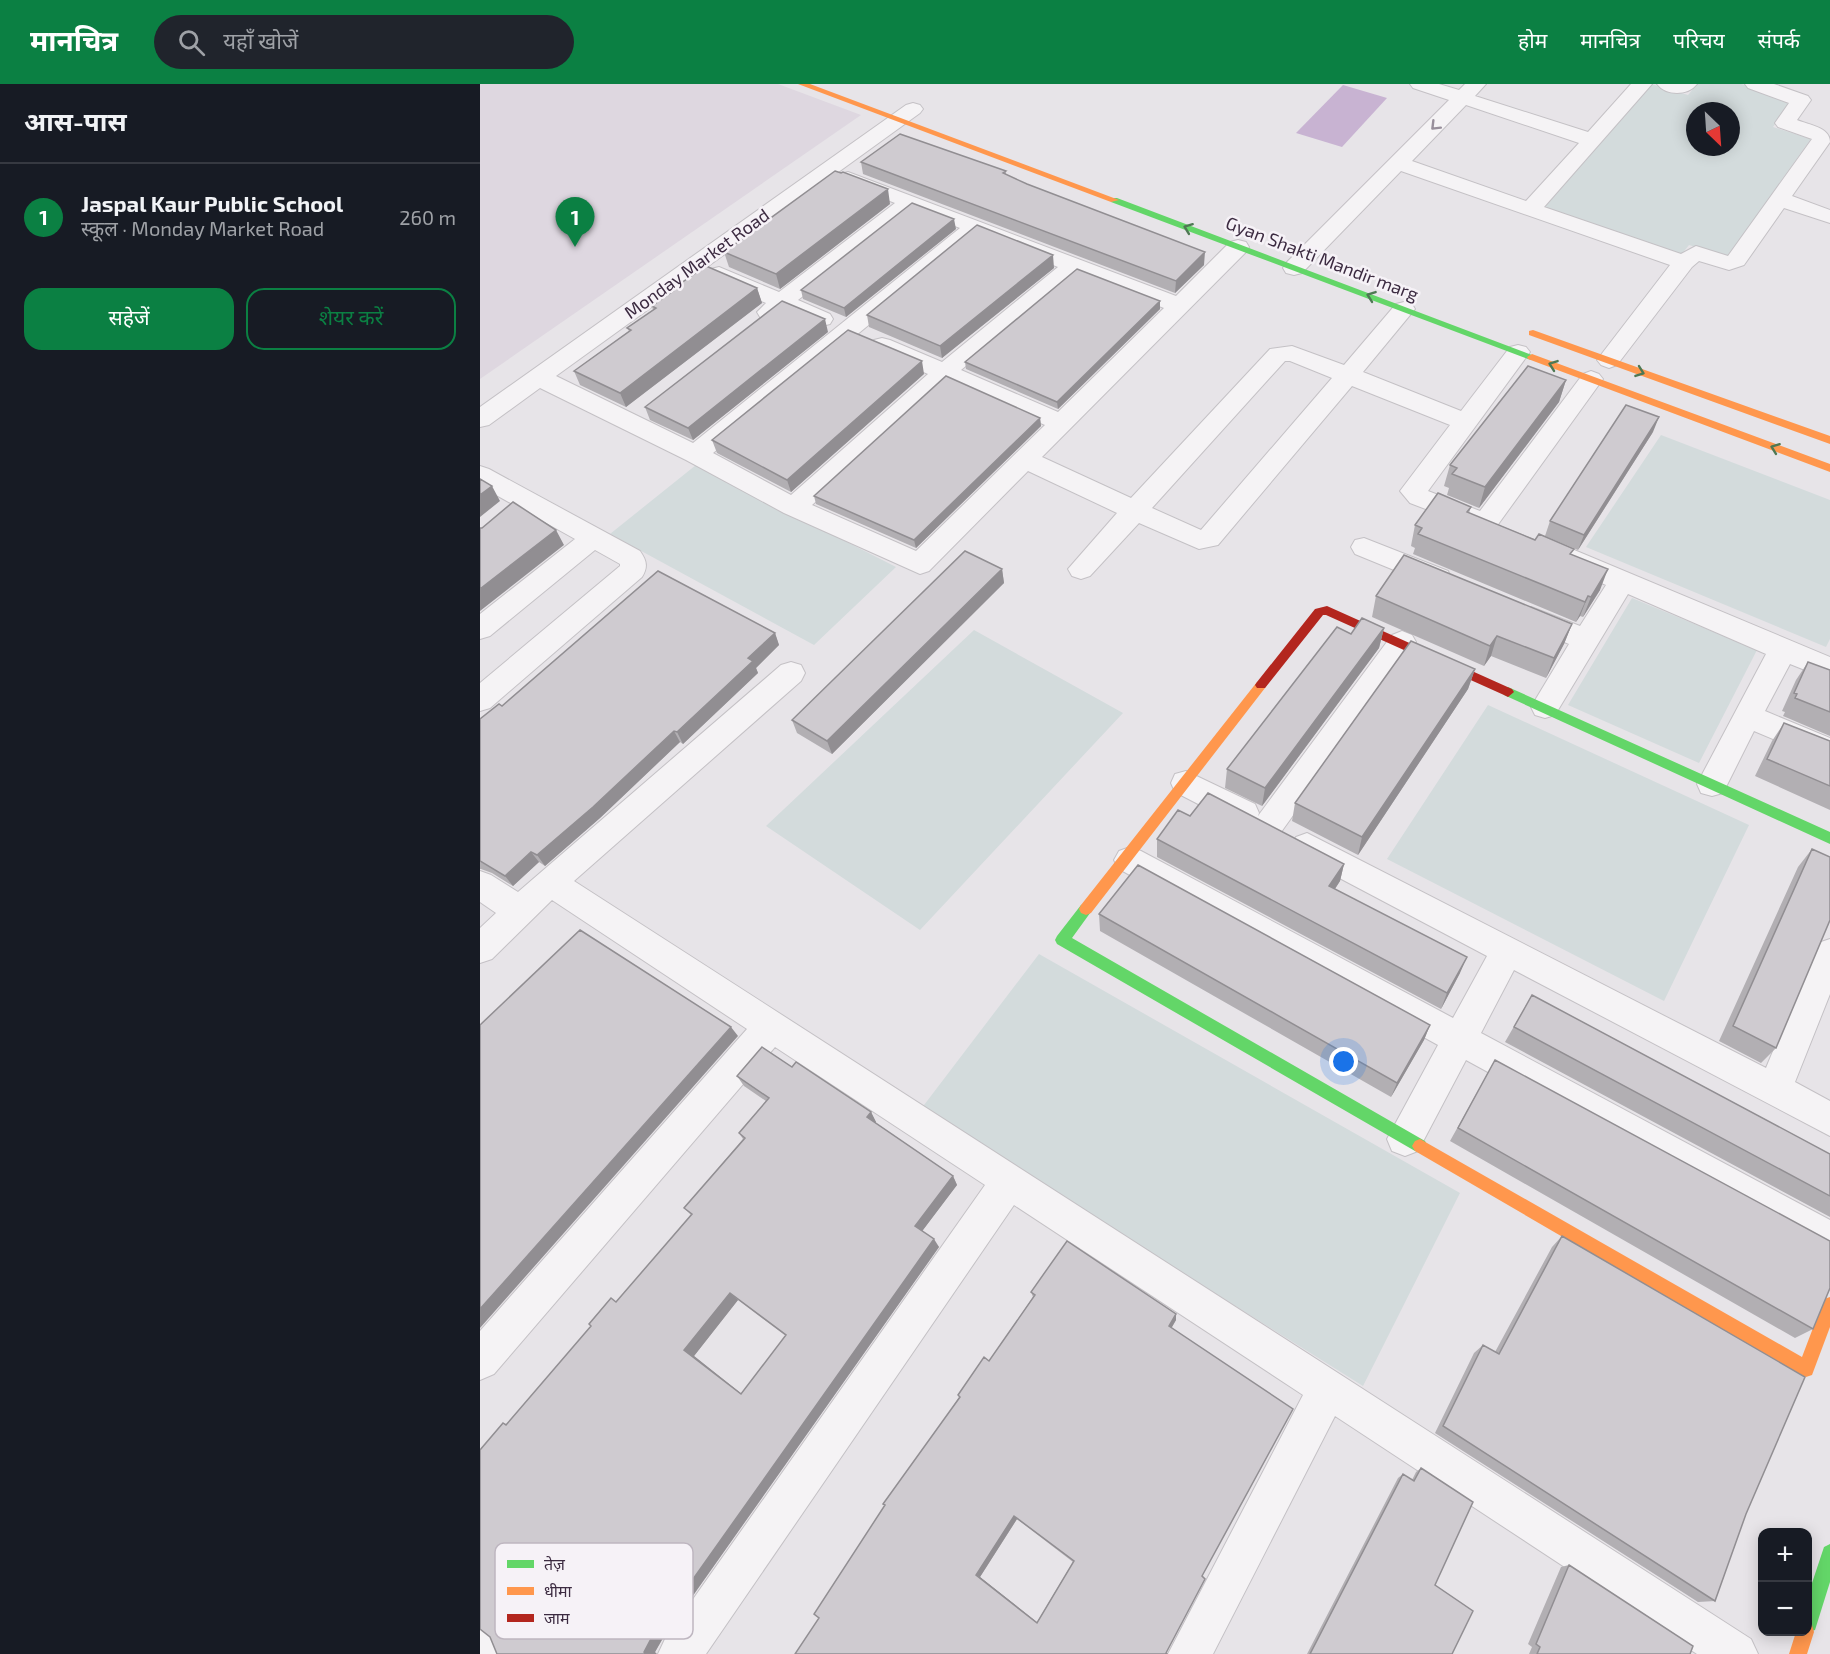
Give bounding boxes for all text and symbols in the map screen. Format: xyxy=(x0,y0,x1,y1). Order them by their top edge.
search box xyxy=(154,15,574,69)
text: मानचित्र xyxy=(30,23,118,57)
icon: search xyxy=(175,26,208,59)
text: यहाँ खोजें xyxy=(223,27,298,53)
text: होम xyxy=(1518,27,1547,52)
text: मानचित्र xyxy=(1580,27,1640,52)
text: परिचय xyxy=(1673,27,1725,52)
text: संपर्क xyxy=(1758,27,1800,52)
north arrow xyxy=(1686,102,1740,156)
text: आस-पास xyxy=(24,105,127,136)
one-way arrow xyxy=(1432,118,1443,129)
text: Jaspal Kaur Public School xyxy=(81,190,343,216)
pin: 1 xyxy=(556,198,595,247)
street label: Monday Market Road xyxy=(620,203,773,323)
text: 1 xyxy=(39,205,48,229)
text: 260 m xyxy=(399,205,456,229)
street label: Gyan Shakti Mandir marg xyxy=(1223,211,1422,305)
text: स्कूल · Monday Market Road xyxy=(81,216,324,240)
one-way arrow xyxy=(1183,222,1194,235)
button: सहेजें xyxy=(24,288,234,350)
button: शेयर करें xyxy=(246,288,456,350)
one-way arrow xyxy=(1366,291,1376,304)
one-way arrow xyxy=(1548,359,1559,372)
one-way arrow xyxy=(1634,364,1645,377)
one-way arrow xyxy=(1770,442,1781,455)
your location xyxy=(1329,1047,1358,1076)
map controls xyxy=(1758,1528,1812,1636)
button: + xyxy=(1758,1528,1812,1582)
legend xyxy=(495,1543,693,1639)
text: तेज़ xyxy=(544,1554,566,1573)
text: धीमा xyxy=(544,1581,573,1600)
button: − xyxy=(1758,1582,1812,1636)
text: जाम xyxy=(544,1608,570,1627)

